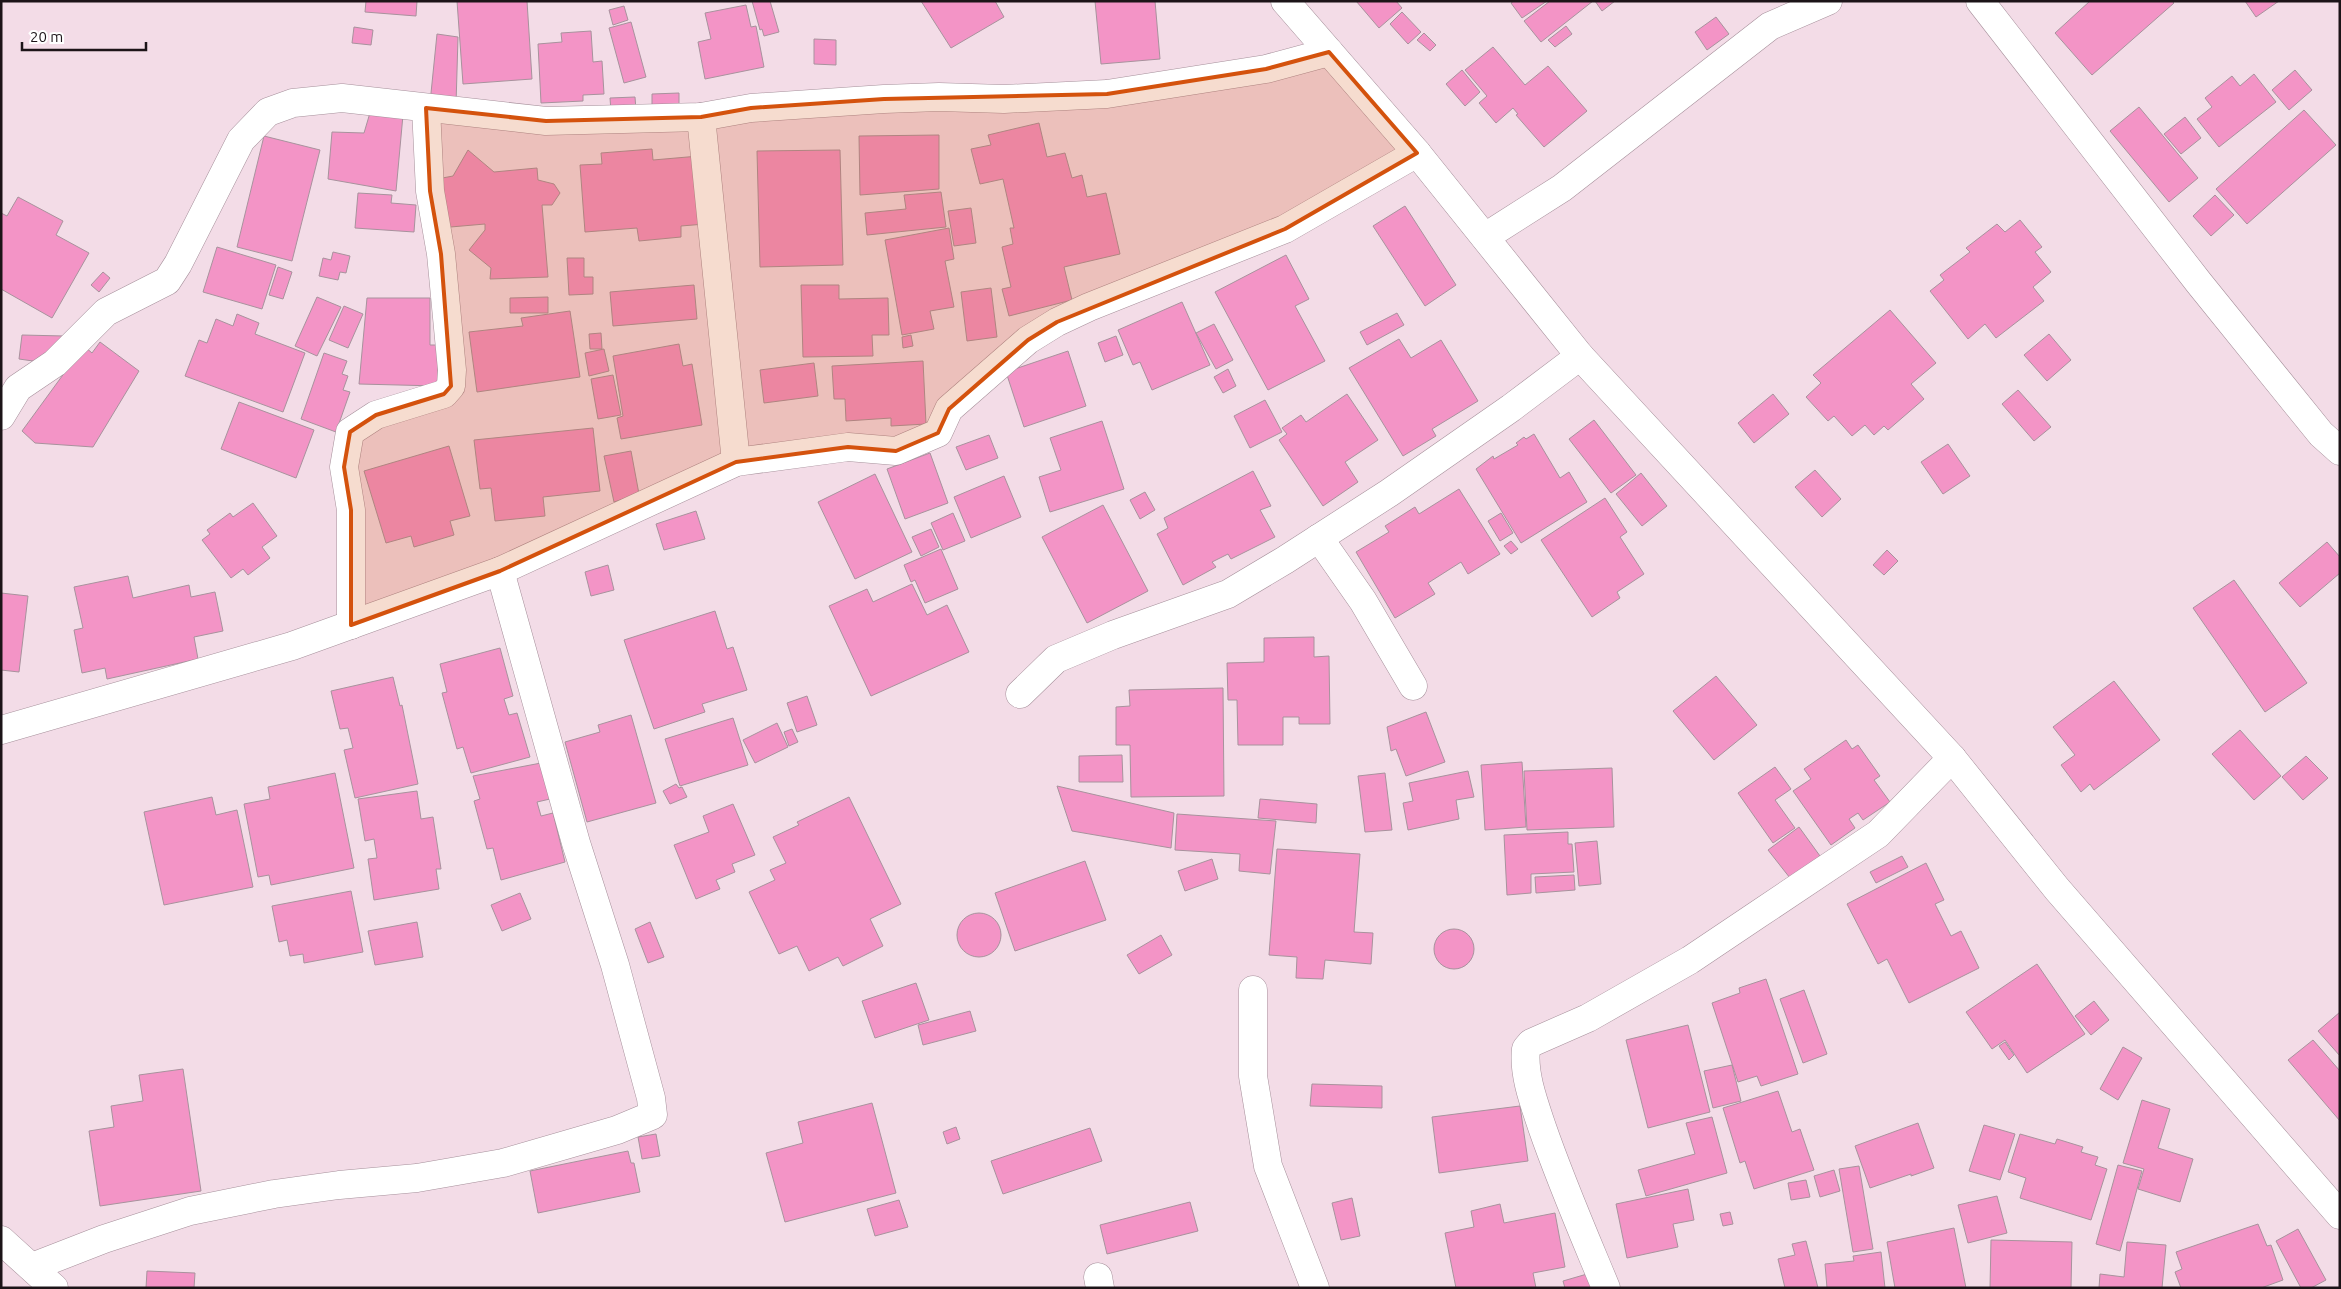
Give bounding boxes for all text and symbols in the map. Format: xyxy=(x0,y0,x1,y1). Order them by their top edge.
scale bar xyxy=(22,20,146,52)
text: 20 m xyxy=(30,28,63,45)

